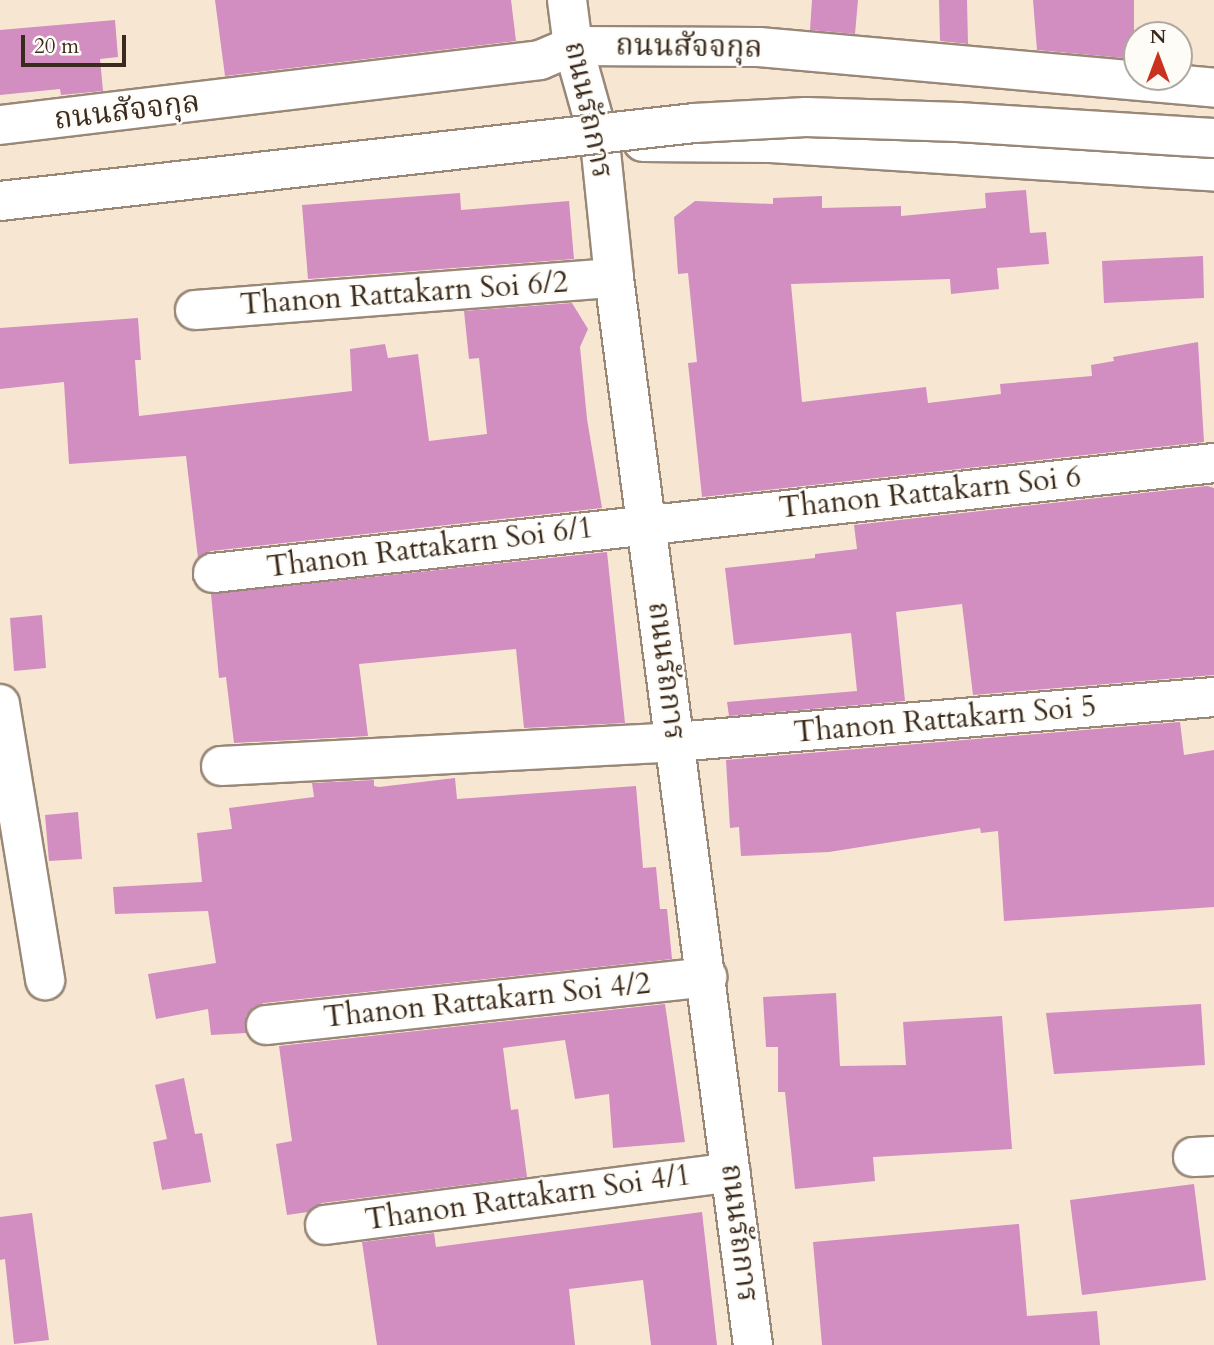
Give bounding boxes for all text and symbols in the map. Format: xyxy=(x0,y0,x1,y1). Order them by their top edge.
scale bar xyxy=(24,21,130,65)
north arrow xyxy=(1123,21,1193,91)
text: N xyxy=(1150,24,1166,50)
street label: ถนนสัจจกุล xyxy=(615,28,763,66)
text: 20 m xyxy=(34,32,79,61)
street label: ถนนรัถการ xyxy=(556,38,620,182)
street label: ถนนสัจจกุล xyxy=(52,84,202,138)
street label: Thanon Rattakarn Soi 6/2 xyxy=(239,265,569,323)
street label: Thanon Rattakarn Soi 6 xyxy=(777,459,1083,527)
street label: Thanon Rattakarn Soi 6/1 xyxy=(265,510,595,586)
street label: ถนนรัถการ xyxy=(640,600,692,742)
street label: Thanon Rattakarn Soi 5 xyxy=(792,689,1098,751)
street label: Thanon Rattakarn Soi 4/2 xyxy=(322,966,652,1036)
street label: Thanon Rattakarn Soi 4/1 xyxy=(363,1157,693,1239)
street label: ถนนรัถการ xyxy=(713,1162,765,1304)

